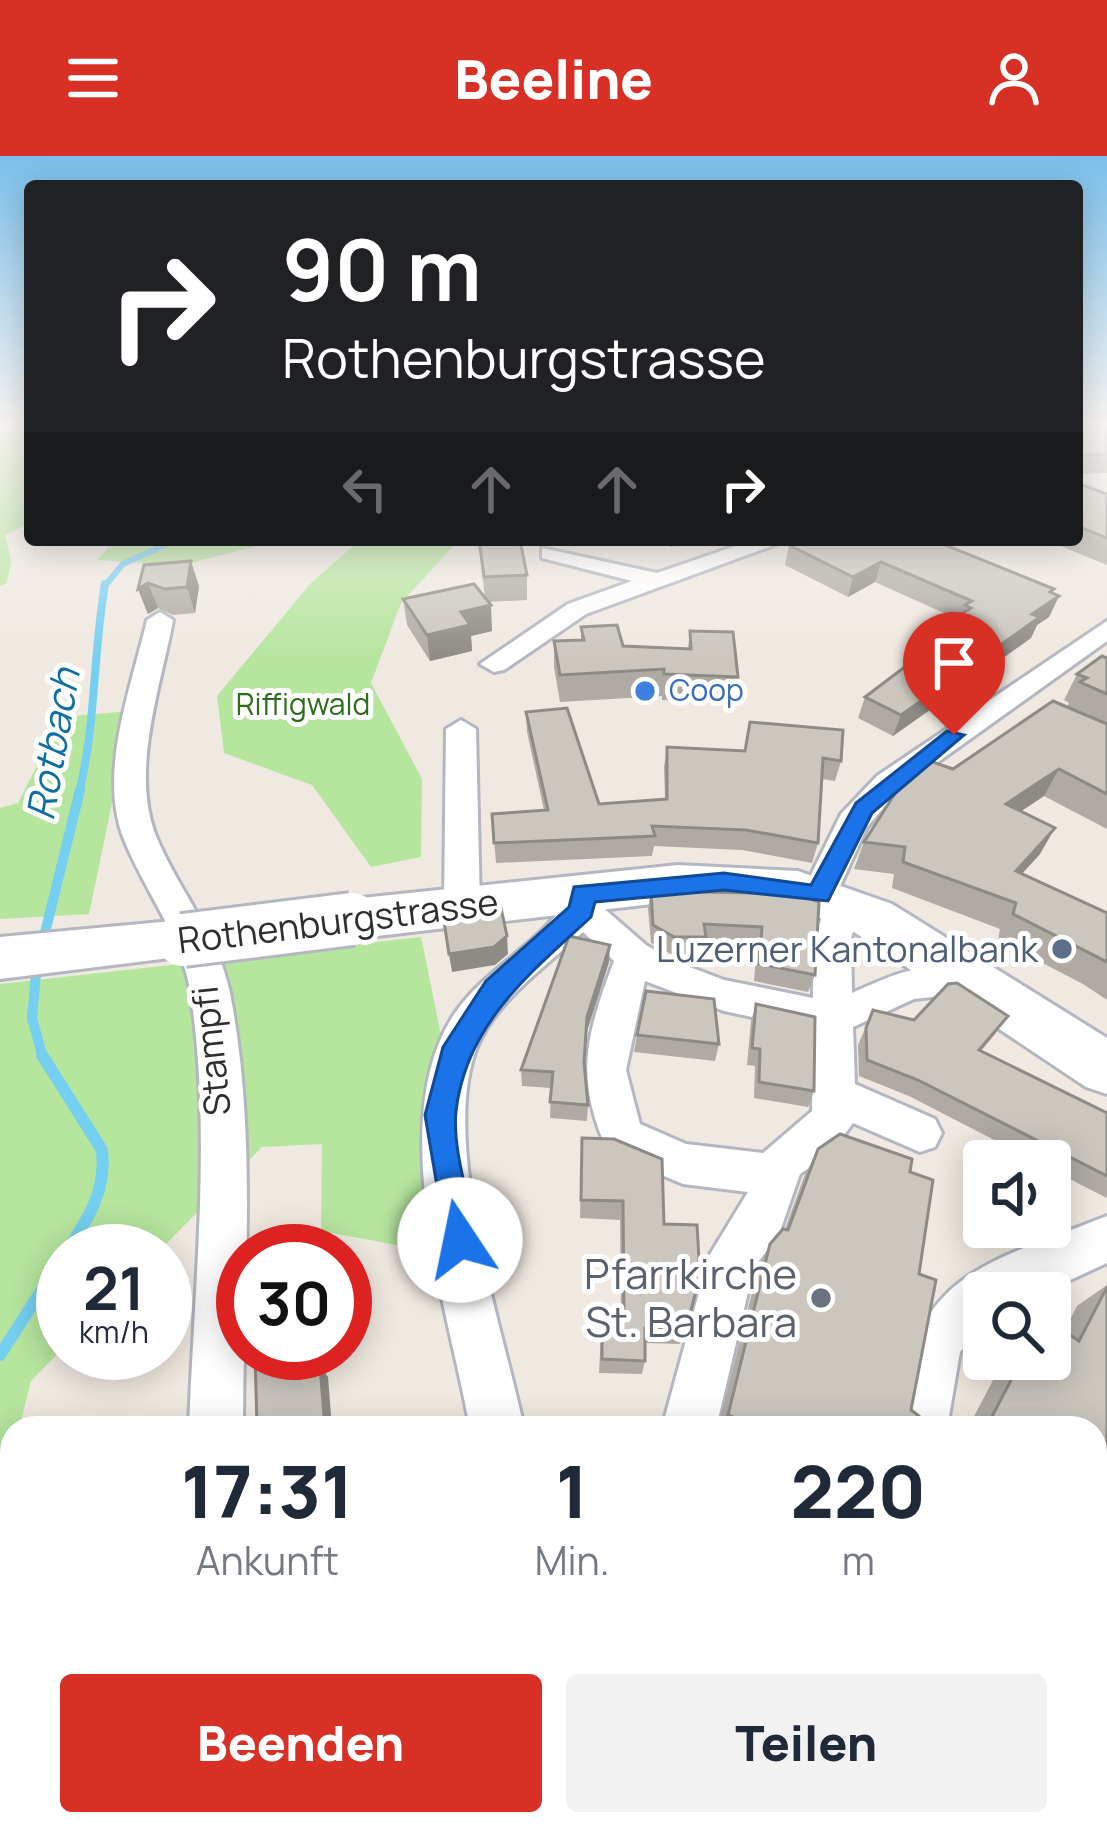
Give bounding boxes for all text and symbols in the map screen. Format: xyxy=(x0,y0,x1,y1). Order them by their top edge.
text: Beeline xyxy=(454,41,653,115)
icon: menu xyxy=(60,45,126,111)
icon: person xyxy=(981,45,1047,111)
text: 90 m xyxy=(282,211,482,326)
icon: right xyxy=(84,228,240,384)
text: Rothenburgstrasse xyxy=(282,320,766,394)
icon: left xyxy=(332,456,398,522)
icon: ahead xyxy=(458,456,524,522)
icon: ahead xyxy=(584,456,650,522)
icon: right xyxy=(710,456,776,522)
pin xyxy=(903,612,1005,735)
icon: arrive xyxy=(921,630,987,696)
water label: Rotbach xyxy=(12,662,92,824)
place label: Coop xyxy=(669,669,744,710)
marker: Coop xyxy=(632,678,658,704)
park label: Riffigwald xyxy=(236,683,370,724)
street label: Rothenburgstrasse xyxy=(175,877,501,964)
place label: Luzerner Kantonalbank xyxy=(656,924,1039,973)
marker: Luzerner Kantonalbank xyxy=(1049,936,1075,962)
street label: Stampfi xyxy=(179,984,242,1118)
map controls xyxy=(963,1140,1071,1380)
button: sound xyxy=(963,1140,1071,1248)
position arrow xyxy=(397,1177,523,1303)
speed limit sign: 30 xyxy=(216,1224,372,1380)
place label: Pfarrkirche St. Barbara xyxy=(584,1244,797,1350)
text: 21 xyxy=(83,1246,145,1328)
button: search xyxy=(963,1272,1071,1380)
marker: Pfarrkirche St. Barbara xyxy=(808,1285,834,1311)
text: km/h xyxy=(79,1311,149,1352)
text: 17:31 xyxy=(181,1441,354,1540)
text: 1 xyxy=(556,1441,588,1540)
text: 220 xyxy=(791,1441,926,1540)
text: Ankunft xyxy=(196,1533,339,1587)
text: Min. xyxy=(535,1533,610,1587)
text: m xyxy=(842,1533,875,1587)
button: Beenden xyxy=(60,1674,542,1812)
button: Teilen xyxy=(566,1674,1047,1812)

